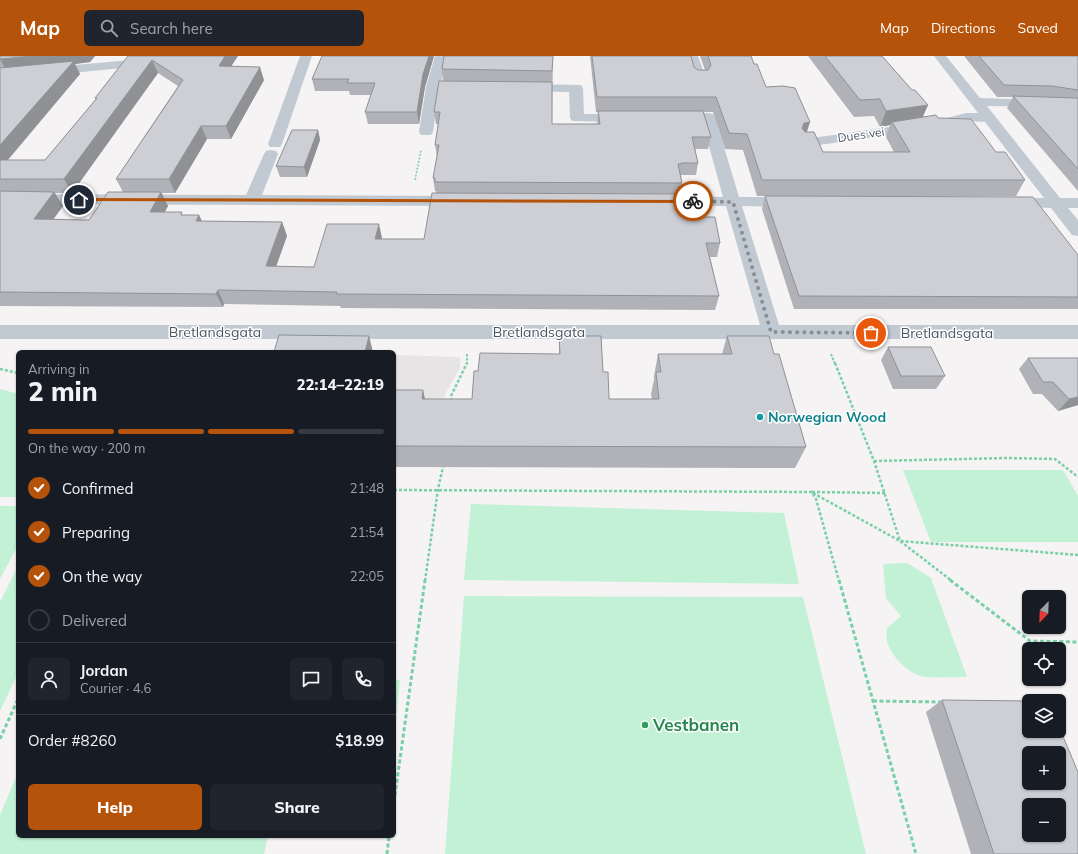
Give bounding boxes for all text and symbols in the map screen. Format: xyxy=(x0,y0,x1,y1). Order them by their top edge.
search box xyxy=(84,10,364,46)
text: Map xyxy=(20,16,60,40)
icon: search xyxy=(98,17,120,39)
text: Search here xyxy=(130,19,213,38)
text: Map xyxy=(880,19,909,37)
text: Directions xyxy=(931,19,996,37)
text: Saved xyxy=(1018,19,1058,37)
street label: Dues vei xyxy=(837,124,885,145)
courier xyxy=(673,181,713,221)
pin xyxy=(62,183,96,217)
icon: home xyxy=(68,189,90,211)
icon: bike xyxy=(682,190,704,212)
pin xyxy=(854,316,888,350)
icon: bag xyxy=(860,322,882,344)
street label: Bretlandsgata xyxy=(169,323,261,341)
street label: Bretlandsgata xyxy=(493,323,585,341)
street label: Bretlandsgata xyxy=(901,324,993,342)
text: Arriving in xyxy=(28,361,90,377)
text: 2 min xyxy=(28,375,98,408)
text: 22:14–22:19 xyxy=(297,375,384,394)
place label: Norwegian Wood xyxy=(768,408,886,426)
marker: Norwegian Wood xyxy=(755,412,765,422)
text: On the way · 200 m xyxy=(28,440,145,456)
icon: check xyxy=(28,477,50,499)
text: Confirmed xyxy=(62,479,133,498)
text: 21:48 xyxy=(350,480,384,496)
icon: check xyxy=(28,521,50,543)
text: Preparing xyxy=(62,523,130,542)
text: 21:54 xyxy=(350,524,384,540)
icon: check xyxy=(28,565,50,587)
text: On the way xyxy=(62,567,142,586)
text: 22:05 xyxy=(350,568,384,584)
north arrow xyxy=(1022,590,1066,634)
map controls xyxy=(1022,590,1066,842)
text: Delivered xyxy=(62,611,127,630)
button: locate xyxy=(1022,642,1066,686)
button: person xyxy=(28,658,70,700)
button: chat xyxy=(290,658,332,700)
button: phone xyxy=(342,658,384,700)
text: Jordan xyxy=(80,661,128,680)
text: Courier · 4.6 xyxy=(80,680,151,696)
button: layers xyxy=(1022,694,1066,738)
place label: Vestbanen xyxy=(652,714,739,735)
marker: Vestbanen xyxy=(640,720,650,730)
text: Order #8260 xyxy=(28,731,116,750)
text: $18.99 xyxy=(335,731,384,750)
button: + xyxy=(1022,746,1066,790)
button: Help xyxy=(28,784,202,830)
button: Share xyxy=(210,784,384,830)
button: − xyxy=(1022,798,1066,842)

